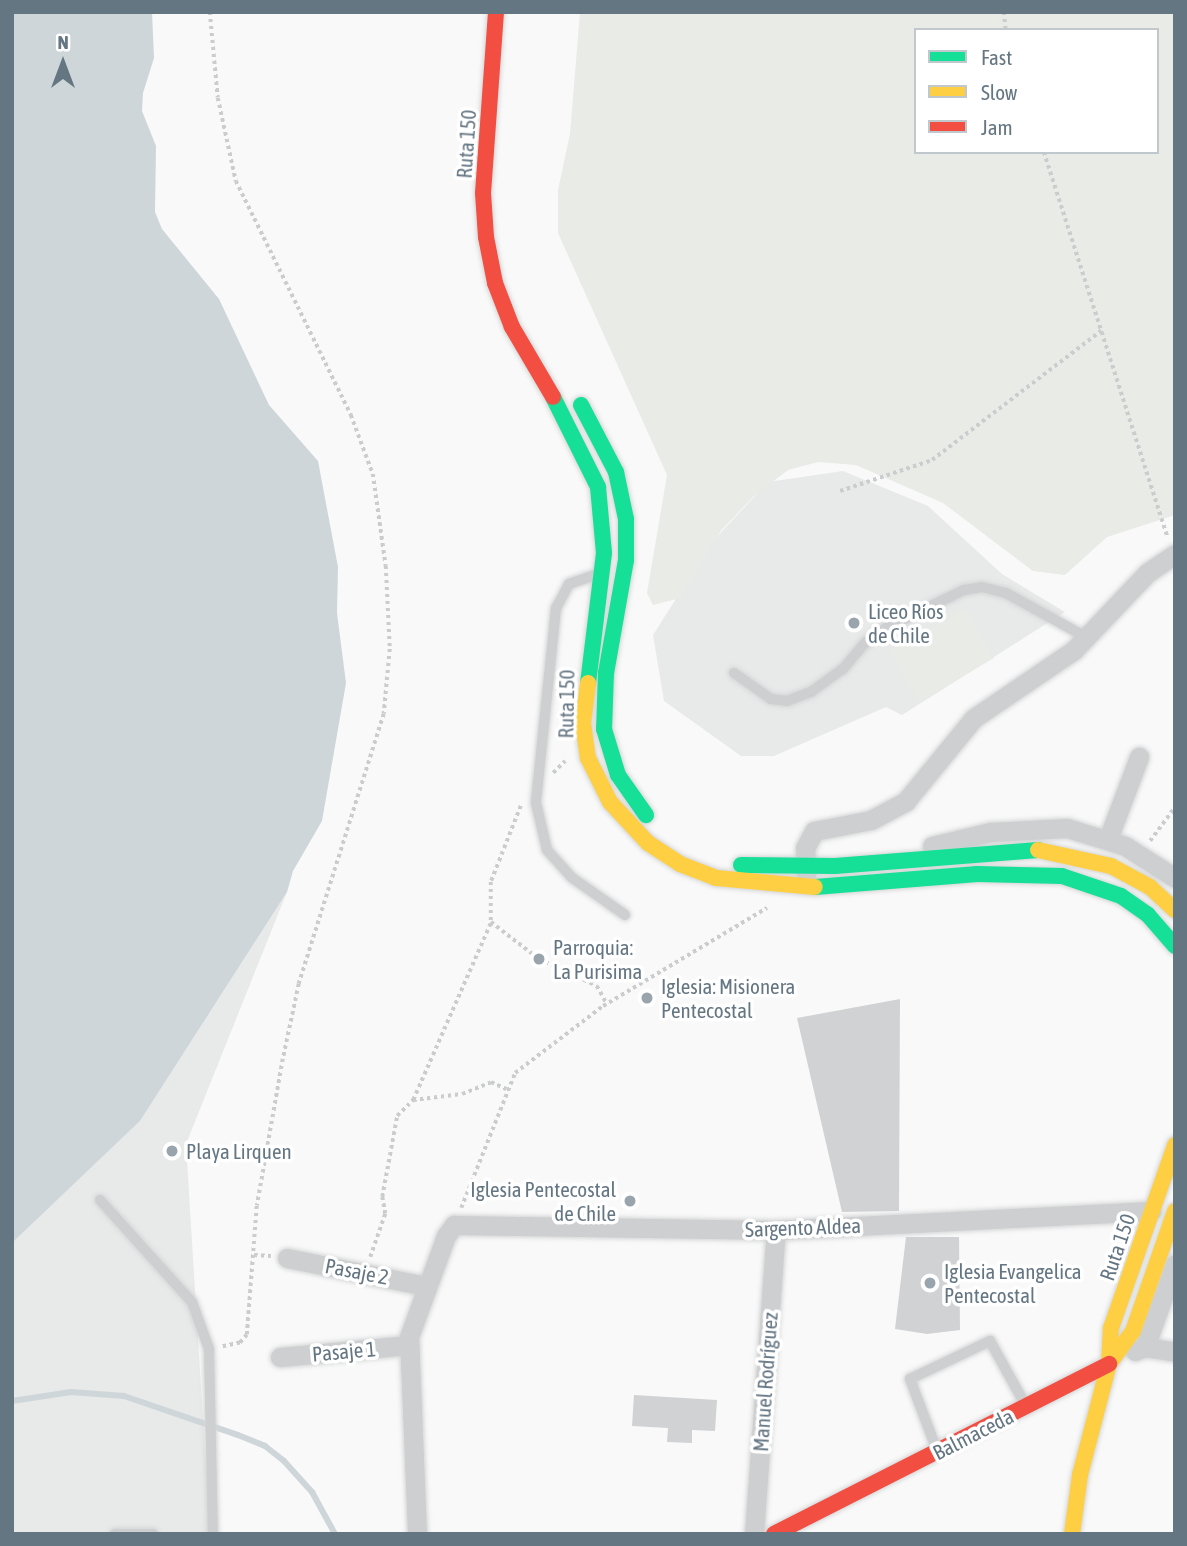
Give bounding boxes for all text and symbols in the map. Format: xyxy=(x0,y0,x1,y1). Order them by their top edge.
north arrow xyxy=(28,28,98,98)
legend xyxy=(914,28,1159,154)
text: N xyxy=(57,31,69,53)
text: Fast xyxy=(981,45,1012,69)
text: Slow xyxy=(981,80,1017,104)
street label: Ruta 150 xyxy=(451,109,481,179)
text: Jam xyxy=(981,115,1013,139)
place label: Liceo Ríos de Chile xyxy=(868,598,944,648)
marker: Liceo Ríos de Chile xyxy=(846,615,862,631)
street label: Ruta 150 xyxy=(553,669,579,739)
place label: Parroquia: La Purisima xyxy=(553,934,642,984)
marker: Parroquia: La Purisima xyxy=(531,951,547,967)
place label: Iglesia: Misionera Pentecostal xyxy=(661,973,795,1023)
marker: Iglesia: Misionera Pentecostal xyxy=(639,990,655,1006)
place label: Playa Lirquen xyxy=(186,1138,292,1164)
marker: Playa Lirquen xyxy=(164,1143,180,1159)
place label: Iglesia Pentecostal de Chile xyxy=(470,1176,616,1226)
marker: Iglesia Pentecostal de Chile xyxy=(622,1193,638,1209)
street label: Ruta 150 xyxy=(1094,1210,1140,1284)
street label: Sargento Aldea xyxy=(745,1212,861,1242)
street label: Pasaje 2 xyxy=(323,1253,391,1289)
place label: Iglesia Evangelica Pentecostal xyxy=(944,1258,1082,1308)
marker: Iglesia Evangelica Pentecostal xyxy=(922,1275,938,1291)
street label: Manuel Rodríguez xyxy=(748,1311,782,1453)
street label: Pasaje 1 xyxy=(311,1336,377,1366)
street label: Balmaceda xyxy=(928,1403,1018,1465)

